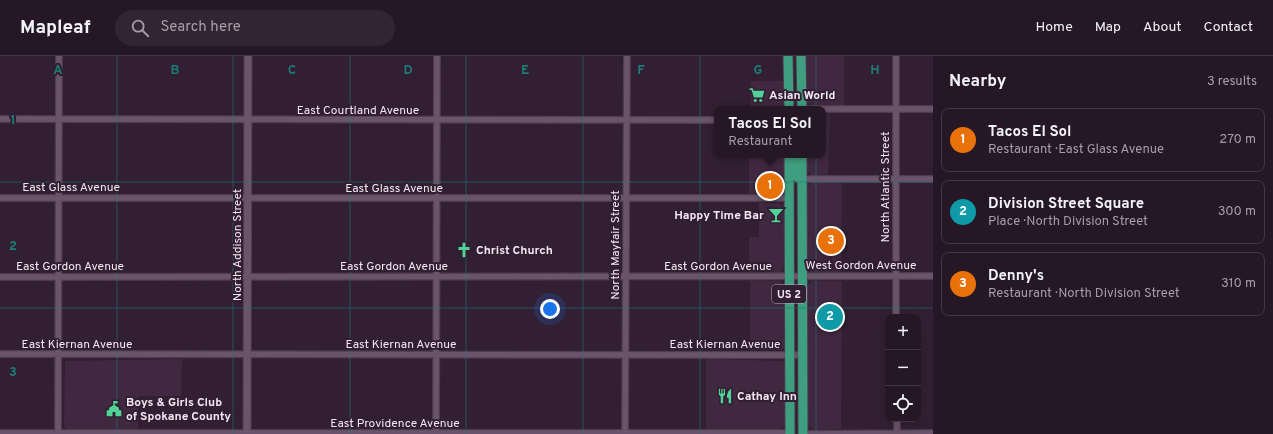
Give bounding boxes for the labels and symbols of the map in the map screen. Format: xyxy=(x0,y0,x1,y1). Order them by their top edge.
text: A xyxy=(53,63,63,79)
text: B xyxy=(171,63,180,79)
text: C xyxy=(288,63,296,79)
text: D xyxy=(403,63,413,79)
text: E xyxy=(521,63,529,79)
text: F xyxy=(637,63,645,79)
text: G xyxy=(754,63,763,79)
text: H xyxy=(870,63,880,79)
supermarket icon: Asian World xyxy=(748,86,766,104)
place label: Asian World xyxy=(769,88,835,104)
street label: East Courtland Avenue xyxy=(297,103,419,119)
text: 1 xyxy=(10,113,16,129)
street label: North Atlantic Street xyxy=(878,131,894,243)
pin: 1 xyxy=(757,171,783,201)
street label: East Glass Avenue xyxy=(22,180,120,196)
street label: East Glass Avenue xyxy=(345,181,443,197)
street label: North Addison Street xyxy=(230,189,246,301)
street label: North Mayfair Street xyxy=(608,190,624,300)
bar icon: Happy Time Bar xyxy=(767,206,785,224)
place label: Happy Time Bar xyxy=(674,208,764,224)
pin: 3 xyxy=(818,226,844,256)
text: 2 xyxy=(9,239,17,255)
church icon: Christ Church xyxy=(455,241,473,259)
place label: Christ Church xyxy=(476,243,553,259)
street label: West Gordon Avenue xyxy=(806,258,916,274)
street label: East Gordon Avenue xyxy=(16,259,124,275)
street label: East Gordon Avenue xyxy=(340,259,448,275)
street label: East Gordon Avenue xyxy=(664,259,772,275)
road number: US 2 xyxy=(772,285,806,303)
your location xyxy=(540,299,560,319)
pin: 2 xyxy=(817,302,843,332)
street label: East Kiernan Avenue xyxy=(22,337,132,353)
street label: East Kiernan Avenue xyxy=(346,337,456,353)
street label: East Kiernan Avenue xyxy=(670,337,780,353)
text: 3 xyxy=(9,365,17,381)
restaurant icon: Cathay Inn xyxy=(716,387,734,405)
place label: Cathay Inn xyxy=(737,389,797,405)
place label: Boys & Girls Club of Spokane County xyxy=(126,395,231,425)
public building icon: Boys & Girls Club of Spokane County xyxy=(105,400,123,418)
street label: East Providence Avenue xyxy=(330,416,460,432)

